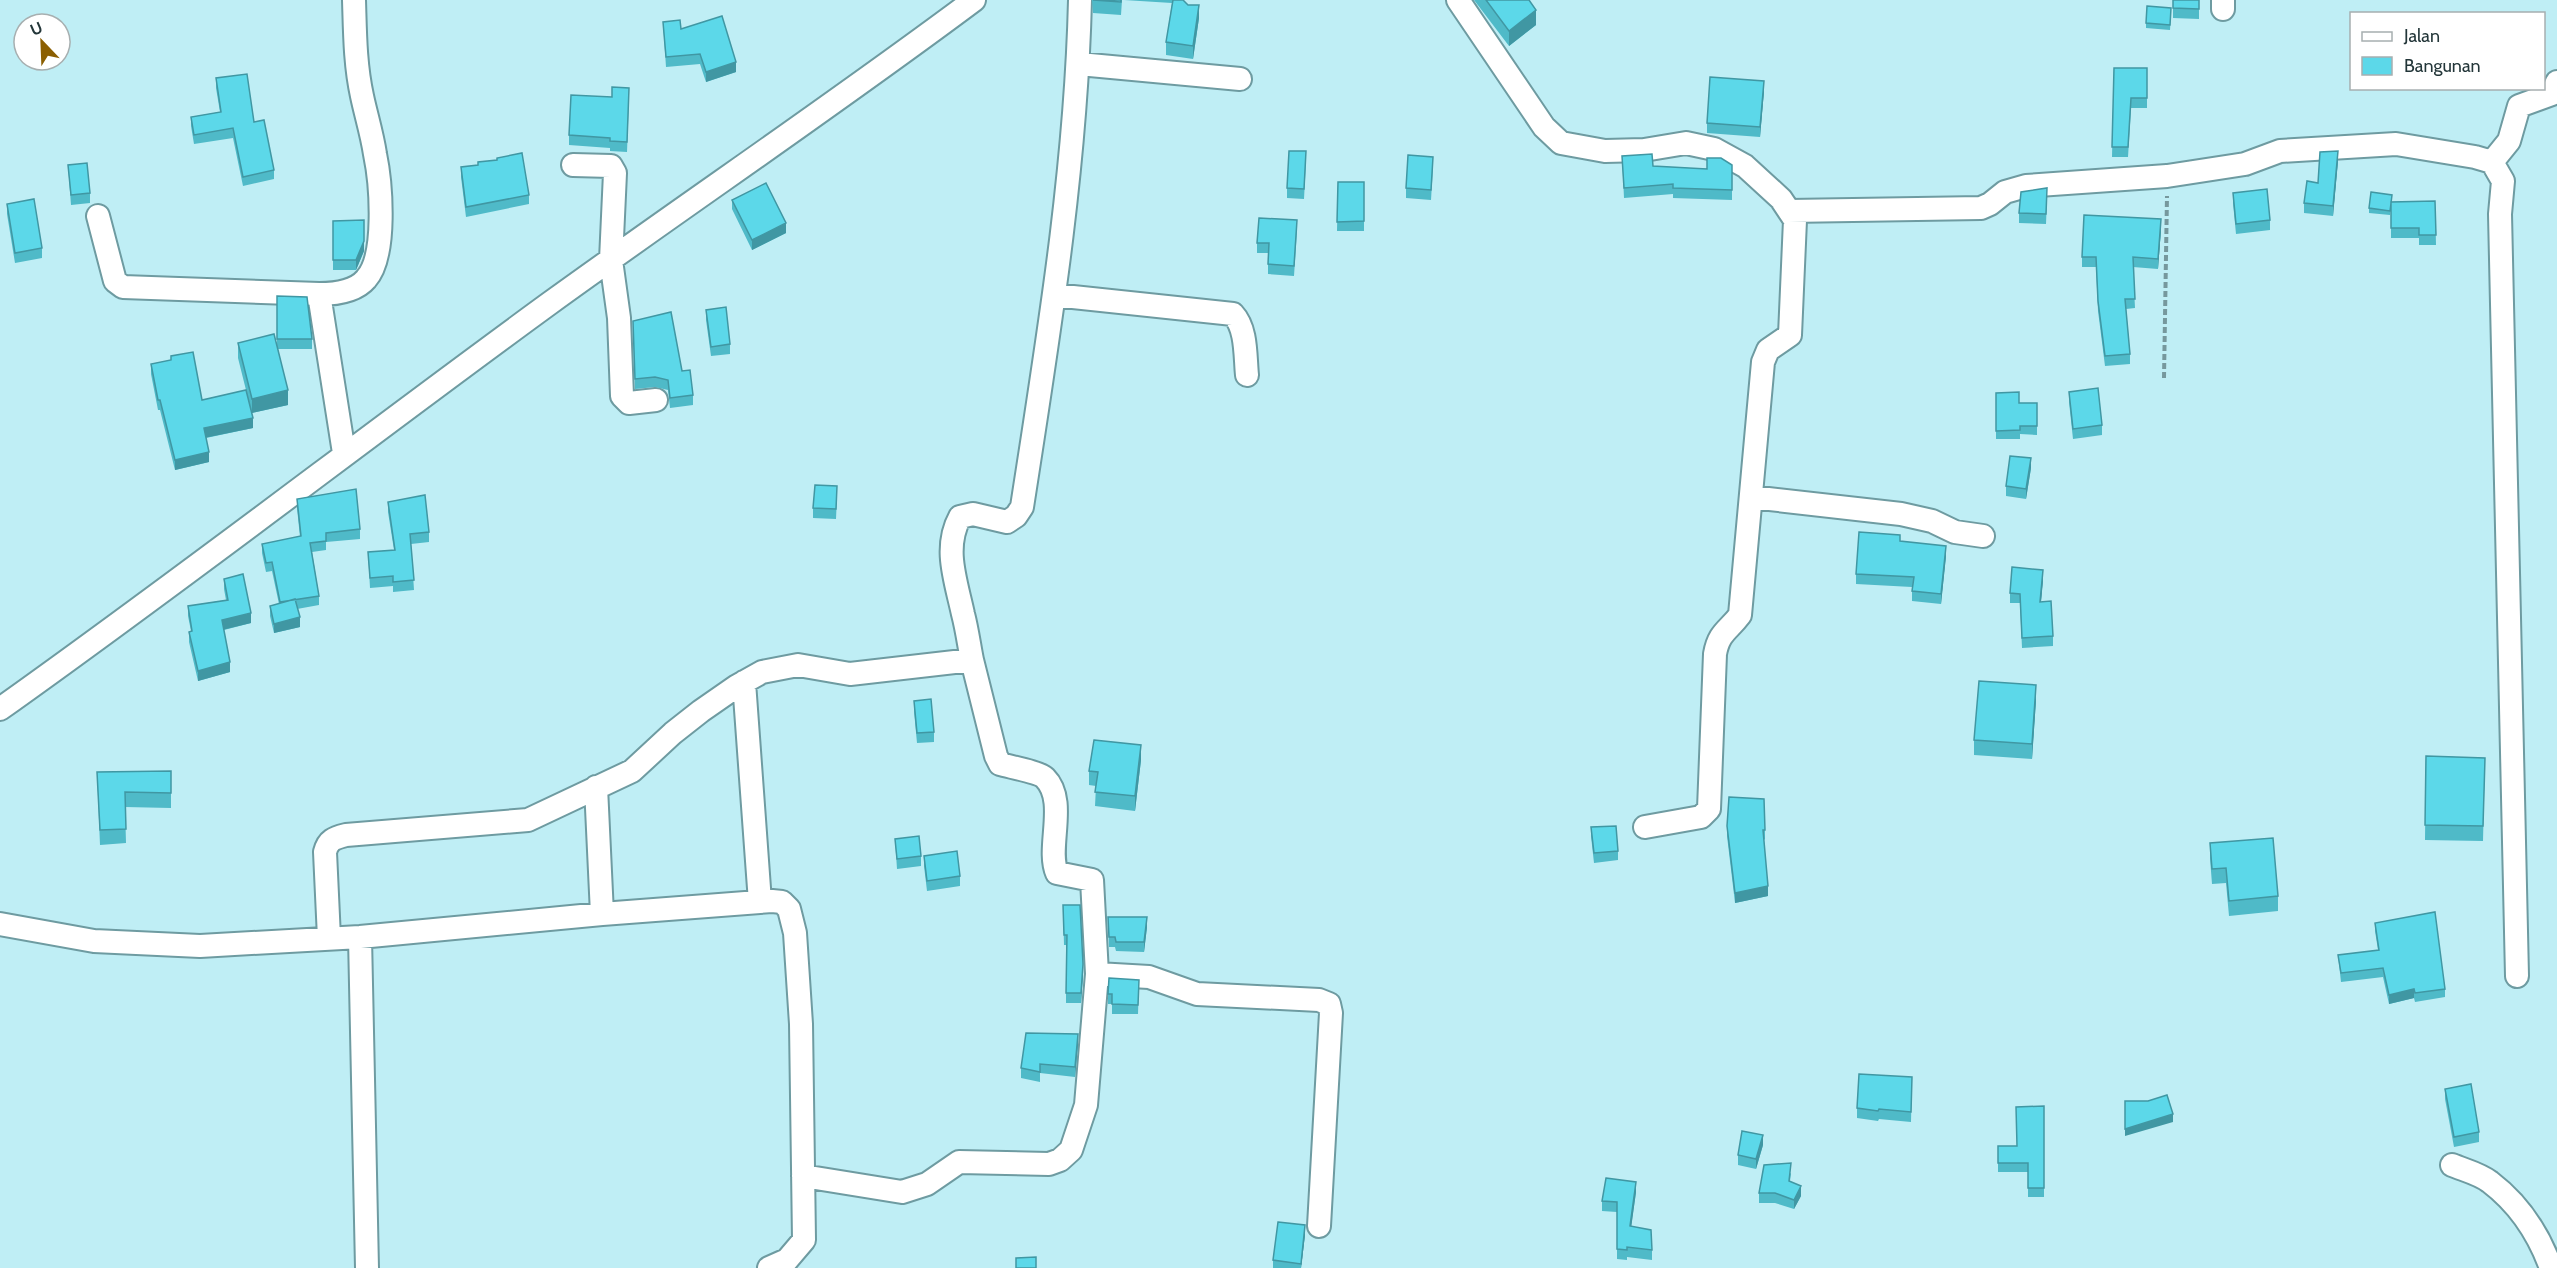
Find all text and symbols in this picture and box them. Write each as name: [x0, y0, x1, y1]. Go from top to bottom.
north arrow: [12, 12, 72, 72]
legend: [2350, 12, 2545, 90]
text: U: [27, 18, 45, 40]
text: Jalan: [2403, 25, 2440, 47]
text: Bangunan: [2404, 55, 2481, 77]

